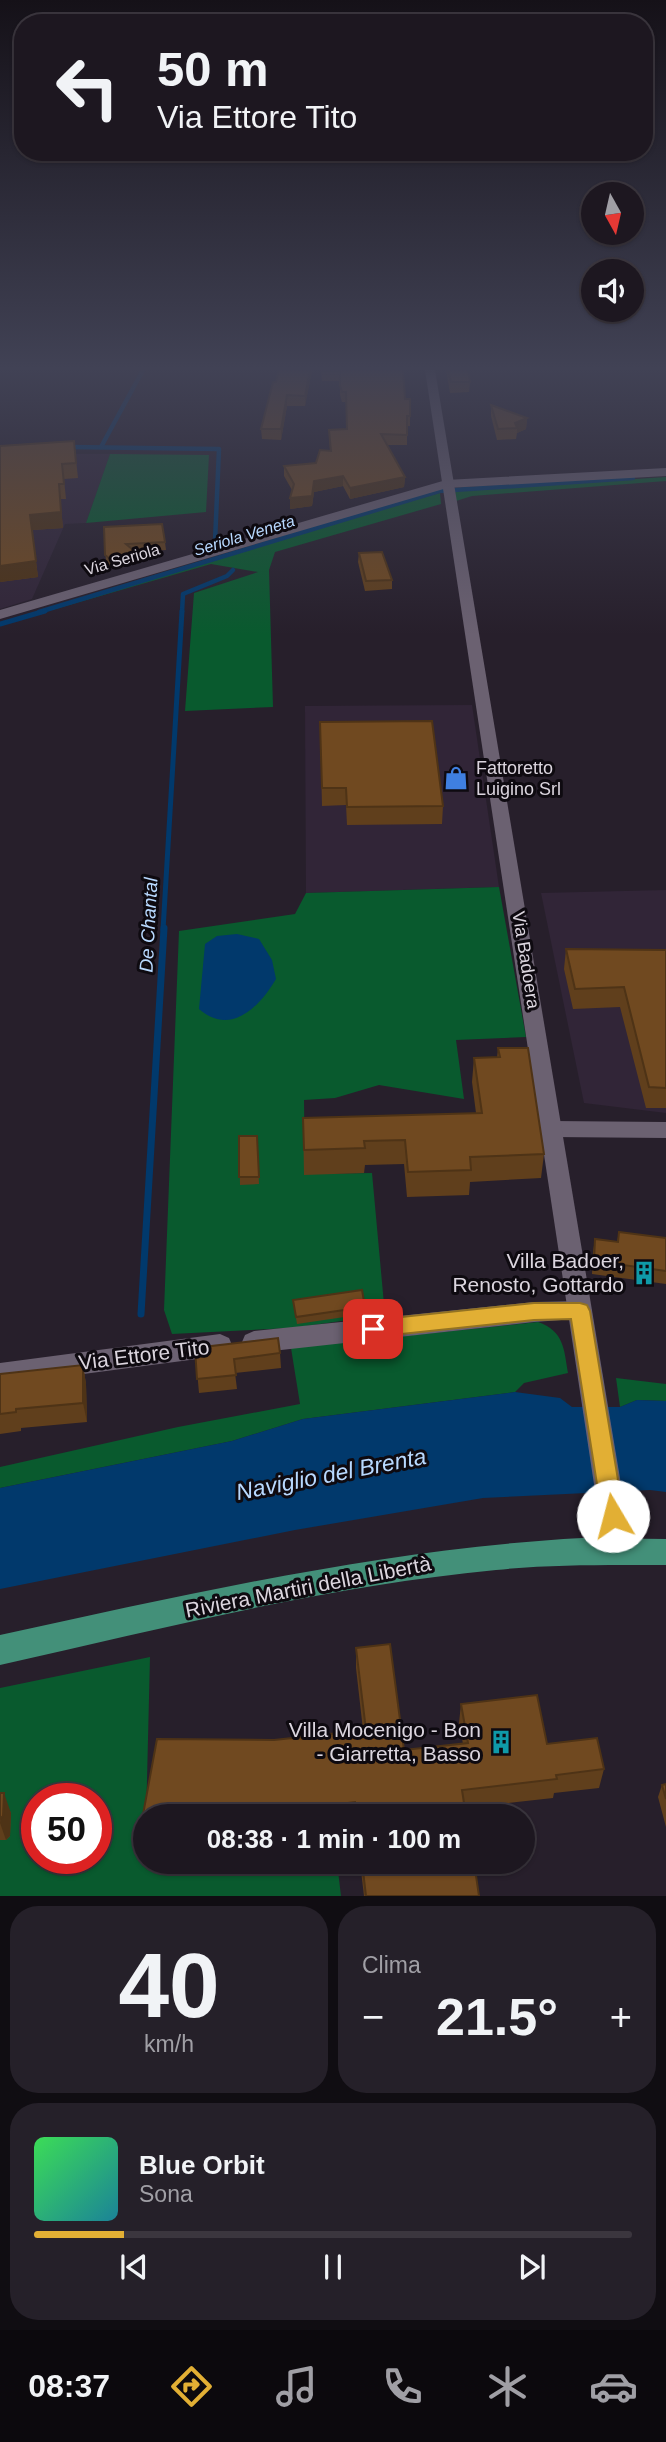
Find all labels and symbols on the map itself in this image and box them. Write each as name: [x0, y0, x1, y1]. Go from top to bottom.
north arrow: [581, 182, 644, 245]
water label: Seriola Veneta: [192, 512, 297, 559]
street label: Via Seriola: [83, 541, 162, 578]
place label: Fattoretto Luigino Srl: [476, 758, 561, 799]
shop icon: Fattoretto Luigino Srl: [442, 764, 470, 792]
water label: De Chantal: [136, 876, 162, 973]
street label: Via Badoera: [508, 910, 544, 1011]
place label: Villa Badoer, Renosto, Gottardo: [452, 1249, 624, 1296]
building icon: Villa Badoer, Renosto, Gottardo: [630, 1259, 658, 1287]
pin: [343, 1299, 403, 1359]
street label: Via Ettore Tito: [77, 1335, 211, 1374]
water label: Naviglio del Brenta: [234, 1443, 428, 1505]
position arrow: [576, 1479, 650, 1553]
street label: Riviera Martiri della Libertà: [183, 1551, 433, 1622]
place label: Villa Mocenigo - Bon - Giarretta, Basso: [289, 1718, 481, 1765]
building icon: Villa Mocenigo - Bon - Giarretta, Basso: [487, 1728, 515, 1756]
speed limit sign: 50: [21, 1783, 112, 1874]

